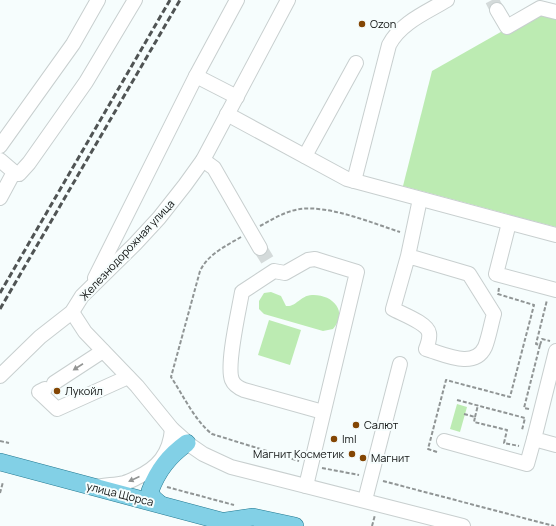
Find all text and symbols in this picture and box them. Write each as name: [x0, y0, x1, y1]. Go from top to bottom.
place label: Ozon: [370, 16, 396, 31]
marker: Ozon: [357, 19, 367, 29]
street label: Железнодорожная улица: [76, 196, 177, 303]
one-way arrow: [73, 363, 84, 371]
place label: Лукойл: [65, 383, 103, 398]
marker: Лукойл: [52, 386, 62, 396]
place label: Салют: [364, 417, 399, 432]
marker: Салют: [351, 420, 361, 430]
place label: Iml: [342, 431, 356, 446]
marker: Iml: [329, 434, 339, 444]
place label: Магнит Косметик: [253, 446, 345, 461]
marker: Магнит Косметик: [347, 449, 357, 459]
place label: Магнит: [371, 450, 410, 465]
marker: Магнит: [358, 453, 368, 463]
one-way arrow: [129, 476, 140, 482]
street label: улица Щорса: [85, 478, 155, 509]

